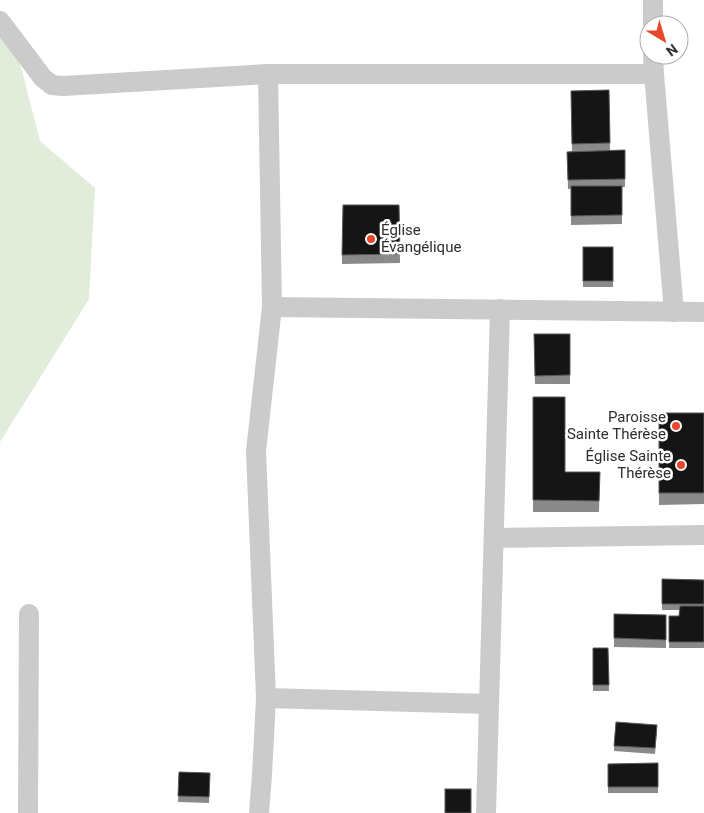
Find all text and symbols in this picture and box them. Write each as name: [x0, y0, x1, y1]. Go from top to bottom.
north arrow: [639, 15, 689, 65]
text: N: [663, 41, 681, 60]
place label: Église Évangélique: [381, 221, 461, 256]
marker: Église Évangélique: [365, 233, 377, 245]
place label: Paroisse Sainte Thérèse: [567, 408, 666, 443]
marker: Paroisse Sainte Thérèse: [670, 420, 682, 432]
place label: Église Sainte Thérèse: [586, 447, 671, 482]
marker: Église Sainte Thérèse: [675, 459, 687, 471]

